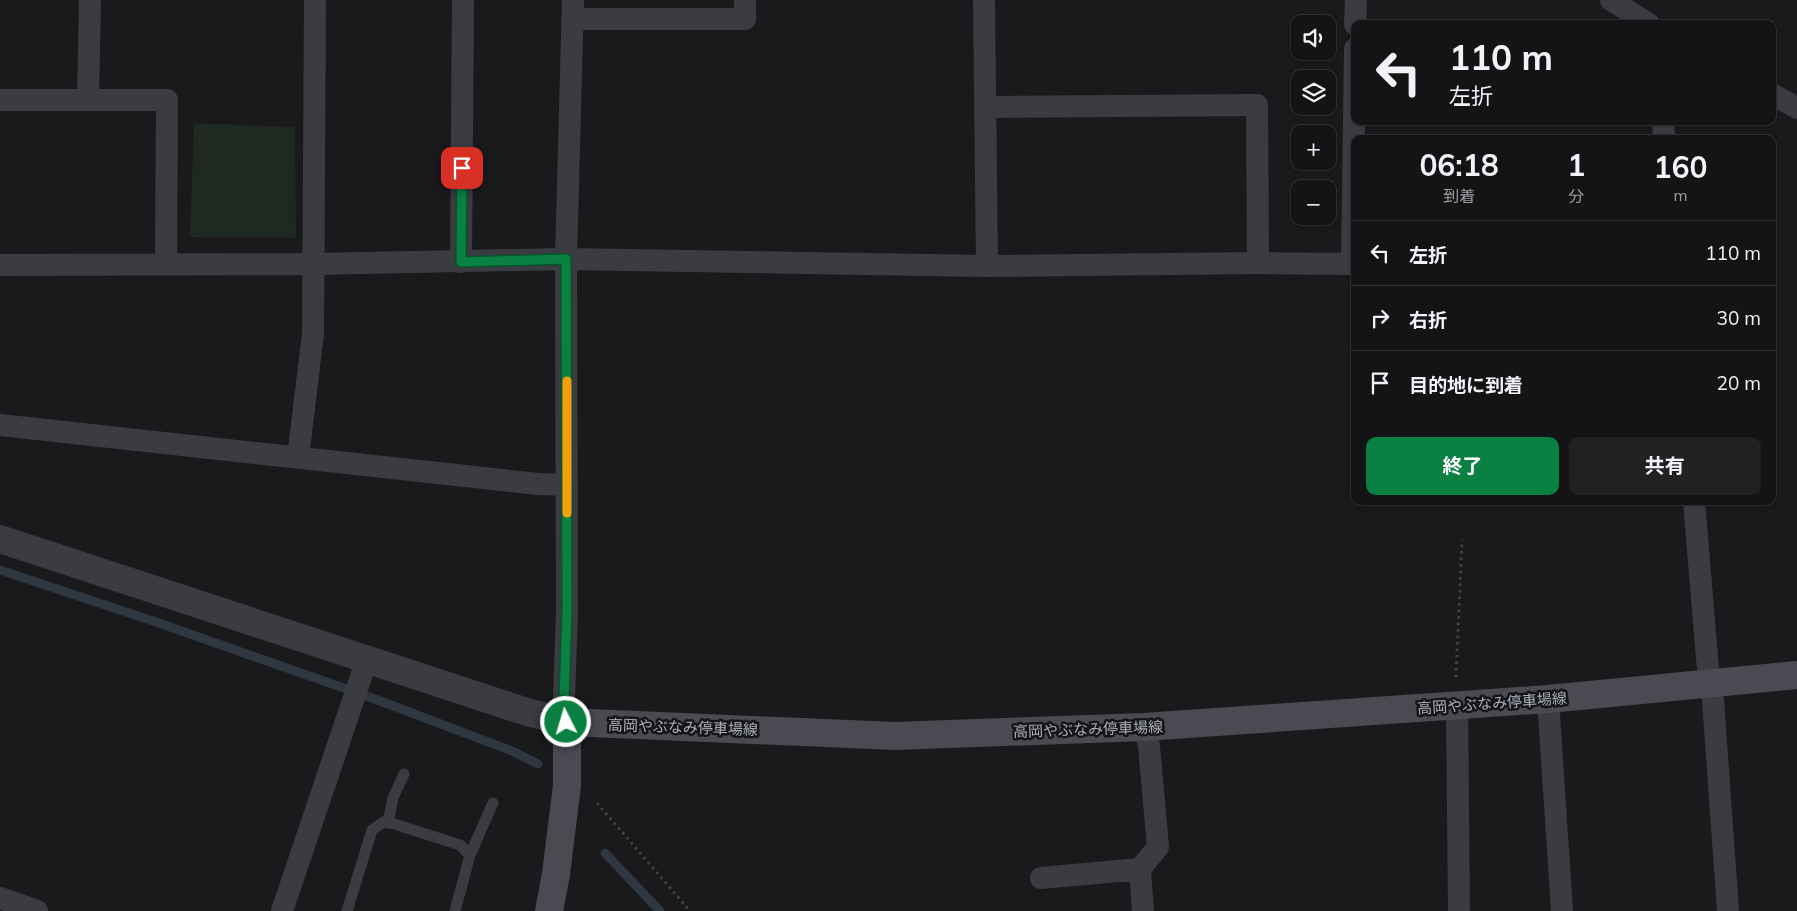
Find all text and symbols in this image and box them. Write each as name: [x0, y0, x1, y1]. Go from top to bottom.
map controls: [1291, 15, 1336, 225]
button: sound: [1291, 15, 1336, 60]
text: 110 m: [1449, 35, 1553, 79]
icon: left: [1366, 40, 1431, 105]
button: layers: [1291, 70, 1336, 115]
text: 左折: [1449, 82, 1493, 110]
button: +: [1291, 125, 1336, 170]
text: 06:18: [1419, 146, 1499, 184]
text: 1: [1567, 146, 1585, 184]
pin: [441, 147, 483, 189]
text: 160: [1654, 148, 1708, 186]
icon: arrive: [448, 154, 476, 182]
button: −: [1291, 180, 1336, 225]
text: m: [1674, 185, 1688, 205]
text: 到着: [1443, 186, 1475, 206]
text: 分: [1568, 186, 1584, 206]
icon: left: [1366, 239, 1394, 267]
text: 110 m: [1705, 241, 1761, 265]
text: 左折: [1409, 243, 1447, 267]
icon: right: [1366, 304, 1394, 332]
text: 30 m: [1717, 306, 1761, 330]
text: 右折: [1409, 308, 1447, 332]
icon: arrive: [1366, 369, 1394, 397]
text: 20 m: [1717, 371, 1761, 395]
text: 目的地に到着: [1409, 373, 1523, 397]
button: 終了: [1366, 437, 1559, 495]
button: 共有: [1569, 437, 1761, 495]
street label: 高岡やぶなみ停車場線: [1417, 688, 1567, 718]
position arrow: [539, 695, 591, 747]
street label: 高岡やぶなみ停車場線: [608, 715, 758, 739]
street label: 高岡やぶなみ停車場線: [1013, 717, 1163, 741]

